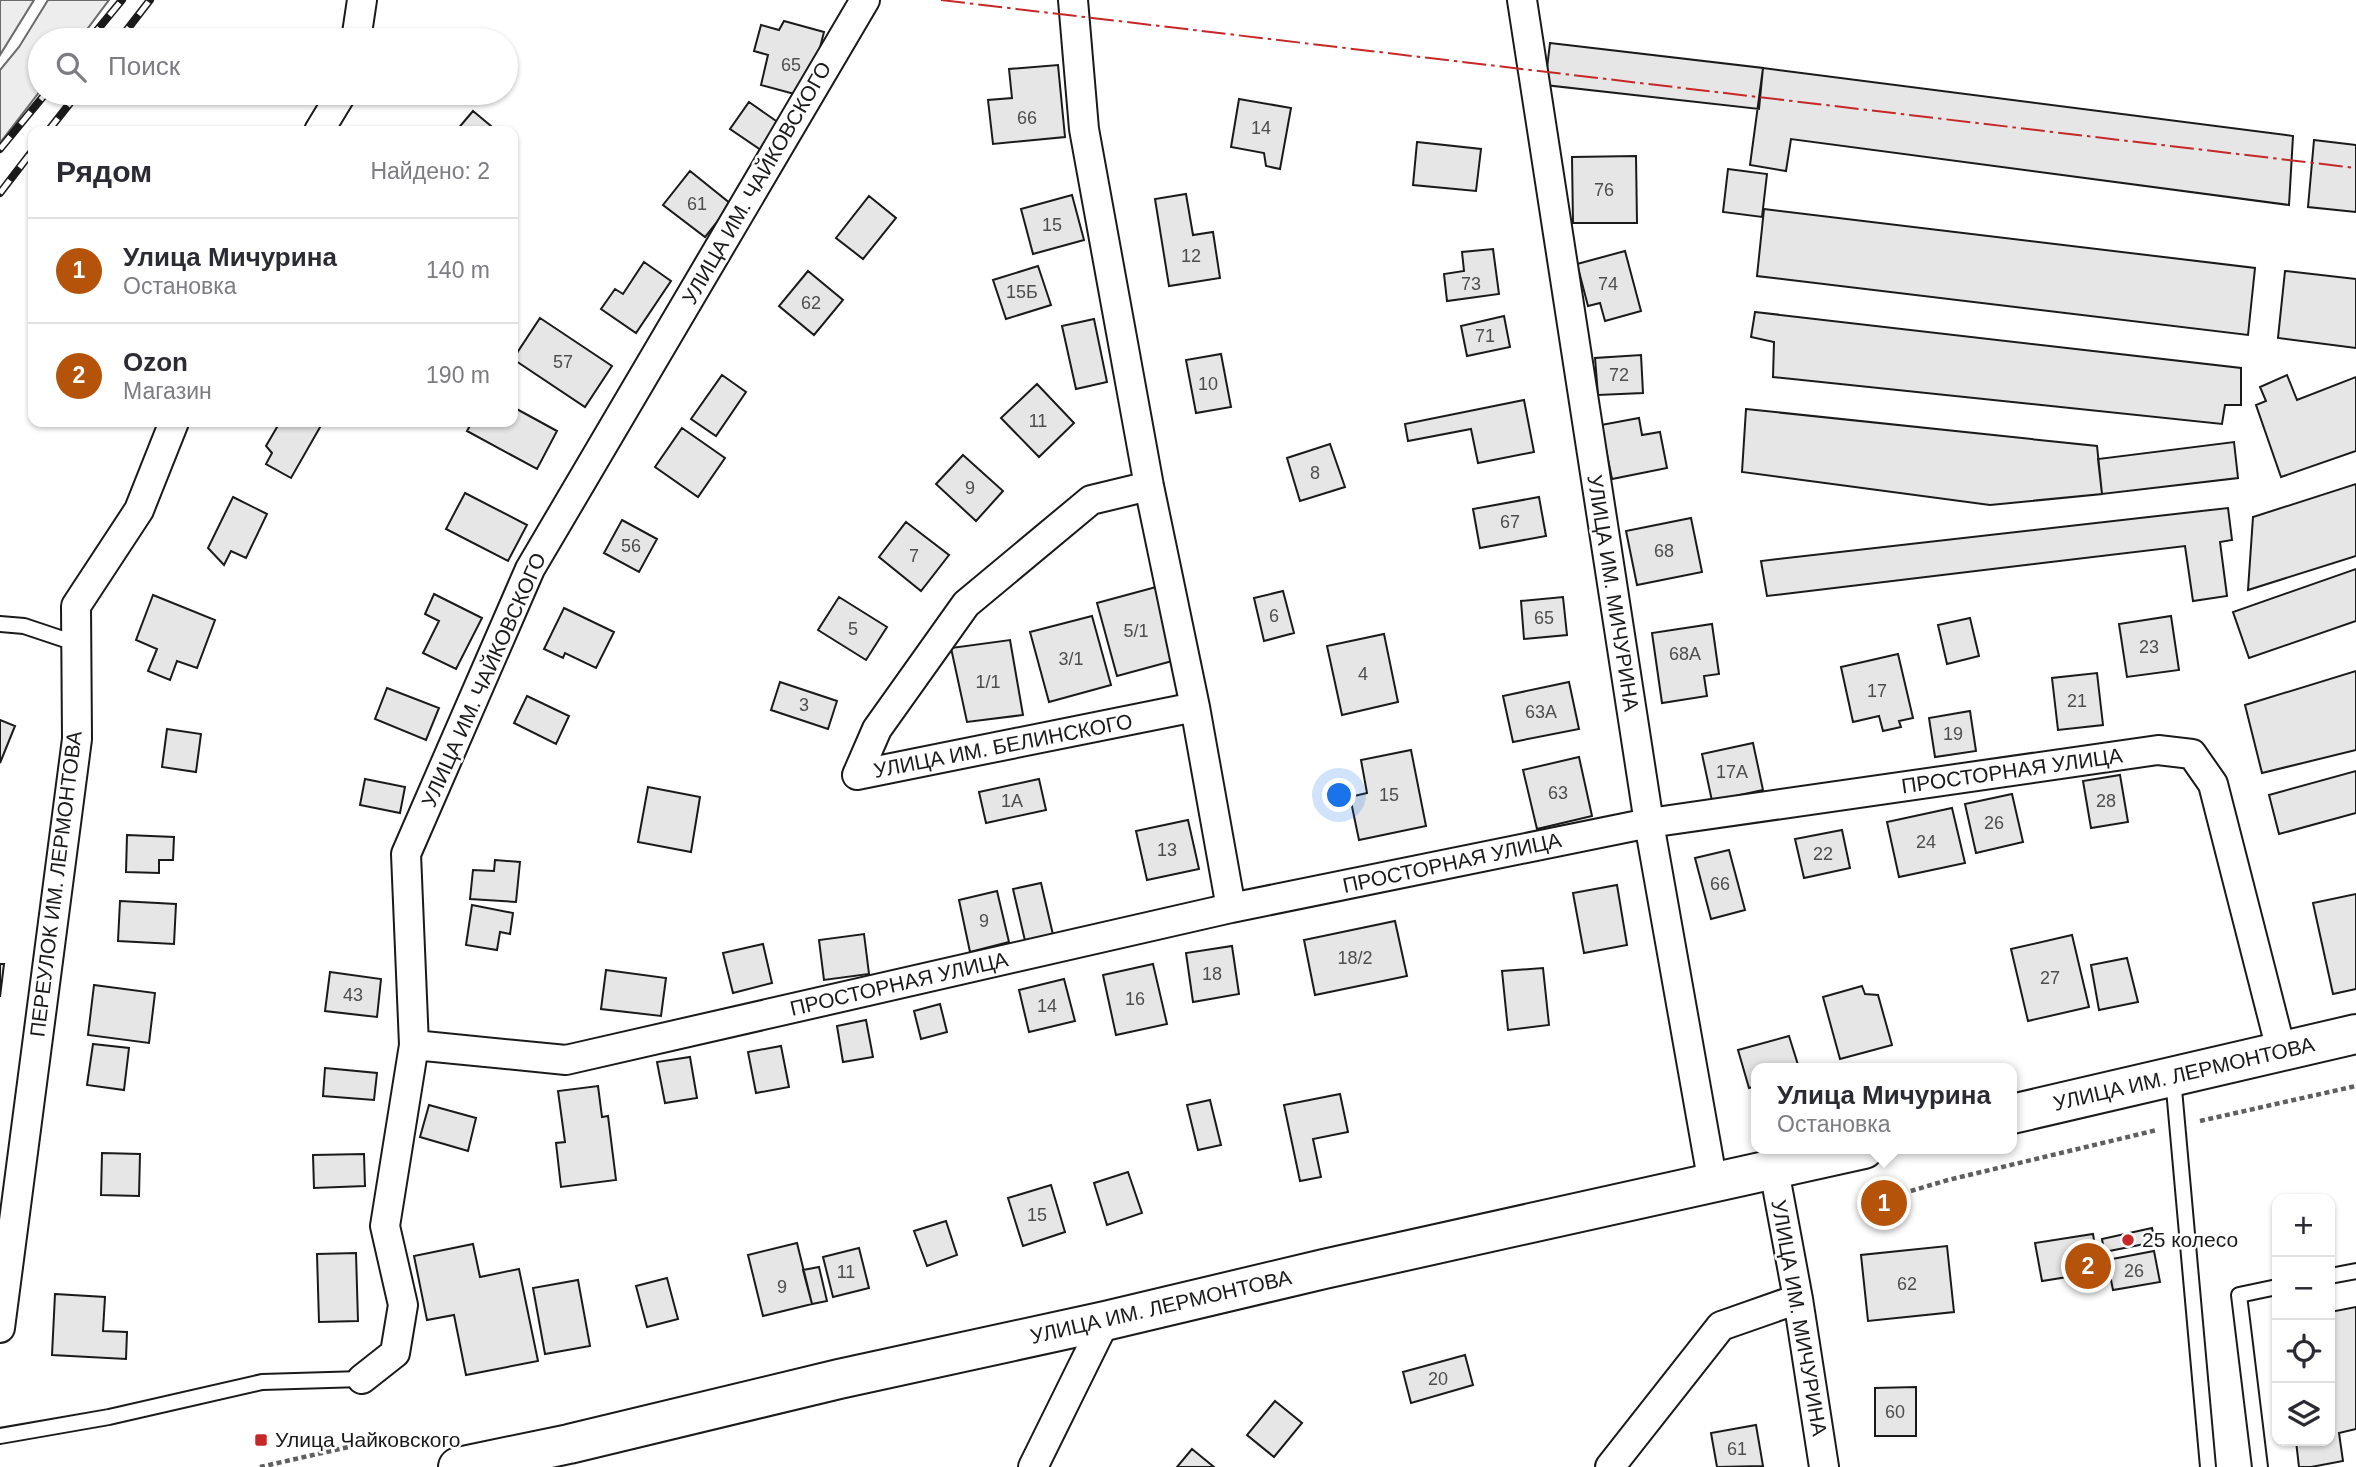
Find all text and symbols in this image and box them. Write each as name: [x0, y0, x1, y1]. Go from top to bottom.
search box: [28, 28, 518, 105]
icon: search: [52, 48, 90, 86]
text: Поиск: [108, 51, 180, 81]
house number: 65: [781, 55, 801, 75]
street label: УЛИЦА ИМ. ЧАЙКОВСКОГО: [678, 58, 836, 308]
house number: 66: [1017, 108, 1037, 128]
house number: 14: [1251, 118, 1271, 138]
text: Рядом: [56, 155, 152, 188]
text: Найдено: 2: [370, 158, 490, 184]
house number: 76: [1594, 180, 1614, 200]
house number: 61: [687, 194, 707, 214]
house number: 15: [1042, 215, 1062, 235]
text: Улица Мичурина: [123, 242, 337, 272]
house number: 12: [1181, 246, 1201, 266]
text: 1: [73, 257, 85, 283]
text: 140 m: [426, 257, 490, 283]
text: Остановка: [123, 273, 237, 299]
house number: 73: [1461, 274, 1481, 294]
house number: 74: [1598, 274, 1618, 294]
house number: 15Б: [1006, 282, 1038, 302]
house number: 62: [801, 293, 821, 313]
house number: 71: [1475, 326, 1495, 346]
text: Ozon: [123, 347, 188, 377]
house number: 57: [553, 352, 573, 372]
text: 2: [73, 362, 85, 388]
text: 190 m: [426, 362, 490, 388]
house number: 72: [1609, 365, 1629, 385]
house number: 10: [1198, 374, 1218, 394]
text: Магазин: [123, 378, 212, 404]
house number: 11: [1029, 411, 1047, 431]
house number: 8: [1310, 463, 1320, 483]
street label: УЛИЦА ИМ. МИЧУРИНА: [1583, 473, 1644, 713]
house number: 9: [965, 478, 975, 498]
house number: 67: [1500, 512, 1520, 532]
house number: 56: [621, 536, 641, 556]
house number: 68: [1654, 541, 1674, 561]
house number: 7: [909, 546, 919, 566]
street label: УЛИЦА ИМ. ЧАЙКОВСКОГО: [417, 549, 550, 811]
house number: 6: [1269, 606, 1279, 626]
house number: 65: [1534, 608, 1554, 628]
house number: 5: [848, 619, 858, 639]
house number: 5/1: [1123, 621, 1149, 641]
house number: 23: [2139, 637, 2159, 657]
house number: 68А: [1669, 644, 1701, 664]
house number: 3/1: [1058, 649, 1084, 669]
house number: 4: [1358, 664, 1368, 684]
house number: 1/1: [975, 672, 1001, 692]
house number: 17: [1867, 681, 1887, 701]
house number: 21: [2067, 691, 2087, 711]
house number: 3: [799, 695, 809, 715]
house number: 63А: [1525, 702, 1557, 722]
street label: УЛИЦА ИМ. БЕЛИНСКОГО: [872, 709, 1134, 782]
house number: 19: [1943, 724, 1963, 744]
street label: ПЕРЕУЛОК ИМ. ЛЕРМОНТОВА: [25, 730, 86, 1038]
street label: ПРОСТОРНАЯ УЛИЦА: [1900, 744, 2124, 797]
house number: 17А: [1716, 762, 1748, 782]
your location: [1322, 778, 1356, 812]
house number: 63: [1548, 783, 1568, 803]
house number: 15: [1379, 785, 1399, 805]
house number: 1А: [1001, 791, 1023, 811]
house number: 28: [2096, 791, 2116, 811]
house number: 26: [1984, 813, 2004, 833]
street label: ПРОСТОРНАЯ УЛИЦА: [1340, 828, 1563, 897]
house number: 24: [1916, 832, 1936, 852]
house number: 13: [1157, 840, 1177, 860]
house number: 22: [1813, 844, 1833, 864]
house number: 66: [1710, 874, 1730, 894]
house number: 9: [979, 911, 989, 931]
street label: ПРОСТОРНАЯ УЛИЦА: [788, 947, 1010, 1020]
house number: 18/2: [1337, 948, 1373, 968]
house number: 18: [1202, 964, 1222, 984]
house number: 27: [2040, 968, 2060, 988]
house number: 43: [343, 985, 363, 1005]
house number: 16: [1125, 989, 1145, 1009]
house number: 14: [1037, 996, 1057, 1016]
street label: УЛИЦА ИМ. ЛЕРМОНТОВА: [2051, 1032, 2317, 1115]
popup: [1751, 1063, 2017, 1154]
text: Улица Мичурина: [1777, 1080, 1991, 1110]
text: Остановка: [1777, 1111, 1891, 1137]
pin: 1: [1861, 1177, 1907, 1229]
map controls: [2272, 1194, 2335, 1446]
button: +: [2272, 1194, 2335, 1257]
street label: УЛИЦА ИМ. МИЧУРИНА: [1767, 1198, 1832, 1438]
house number: 15: [1027, 1205, 1047, 1225]
place label: 25 колесо: [2142, 1228, 2238, 1251]
marker: 25 колесо: [2120, 1232, 2136, 1248]
pin: 2: [2065, 1240, 2111, 1292]
button: −: [2272, 1257, 2335, 1320]
house number: 26: [2124, 1261, 2144, 1281]
house number: 11: [837, 1262, 855, 1282]
street label: УЛИЦА ИМ. ЛЕРМОНТОВА: [1028, 1265, 1294, 1348]
house number: 62: [1897, 1274, 1917, 1294]
house number: 9: [777, 1277, 787, 1297]
button: locate: [2272, 1320, 2335, 1383]
house number: 20: [1428, 1369, 1448, 1389]
button: layers: [2272, 1383, 2335, 1446]
house number: 60: [1885, 1402, 1905, 1422]
place label: Улица Чайковского: [275, 1428, 460, 1451]
marker: Улица Чайковского: [253, 1432, 269, 1448]
house number: 61: [1727, 1439, 1747, 1459]

